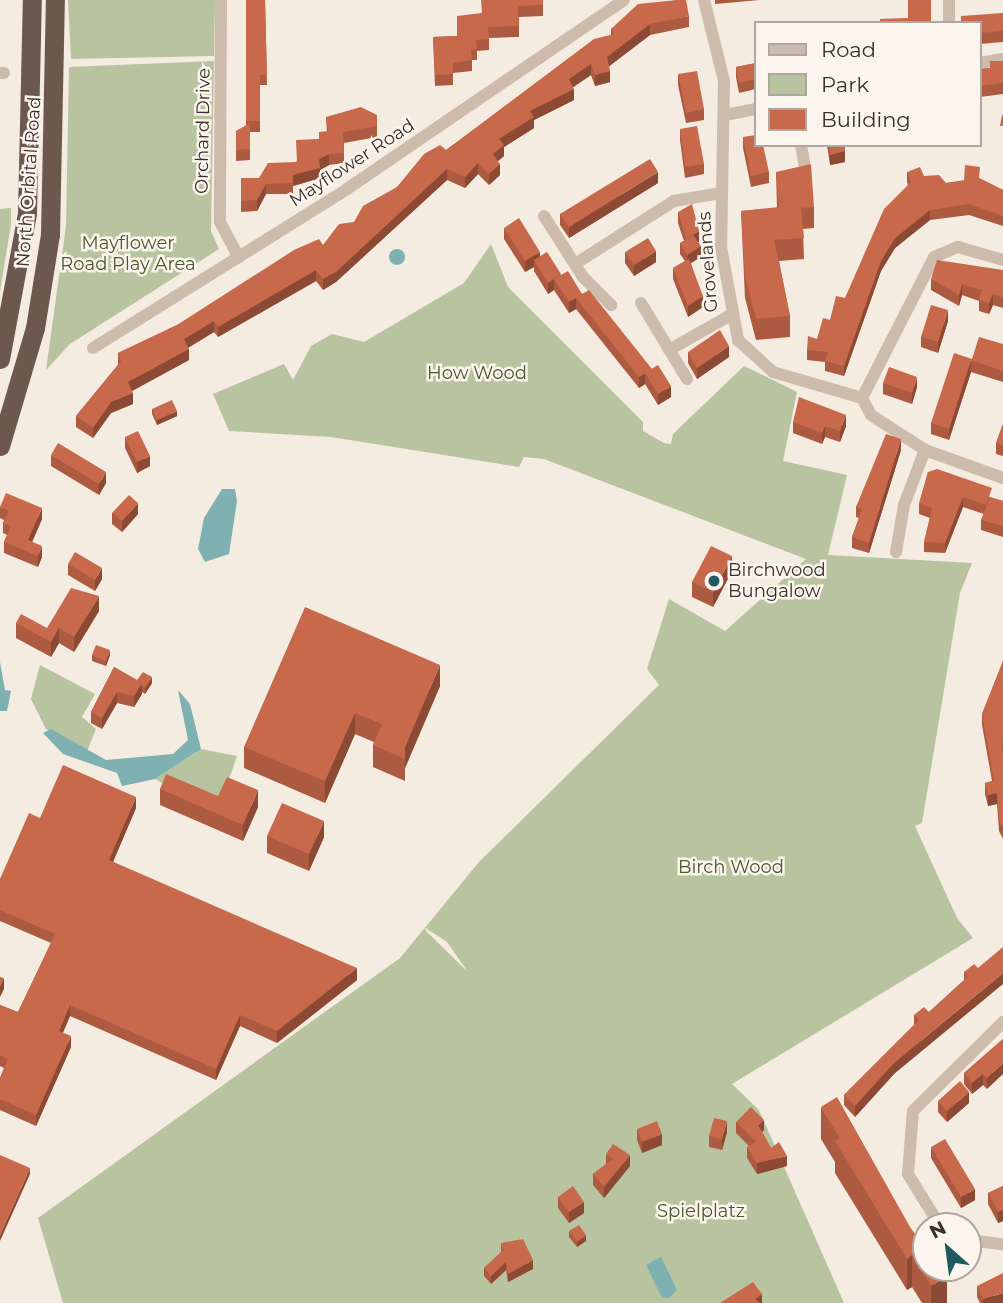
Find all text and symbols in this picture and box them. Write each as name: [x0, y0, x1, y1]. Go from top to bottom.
legend: [754, 21, 982, 147]
text: Road: [821, 37, 876, 62]
street label: Orchard Drive: [191, 68, 215, 194]
text: Park: [821, 72, 869, 97]
street label: North Orbital Road: [12, 96, 46, 268]
text: Building: [821, 107, 911, 132]
street label: Mayflower Road: [285, 115, 419, 211]
street label: Grovelands: [694, 211, 722, 313]
park label: Mayflower Road Play Area: [60, 233, 196, 276]
park label: How Wood: [427, 362, 527, 384]
place label: Birchwood Bungalow: [728, 560, 826, 602]
marker: Birchwood Bungalow: [706, 573, 722, 589]
park label: Birch Wood: [678, 856, 784, 878]
park label: Spielplatz: [657, 1200, 745, 1222]
north arrow: [912, 1212, 982, 1282]
text: N: [926, 1216, 950, 1244]

